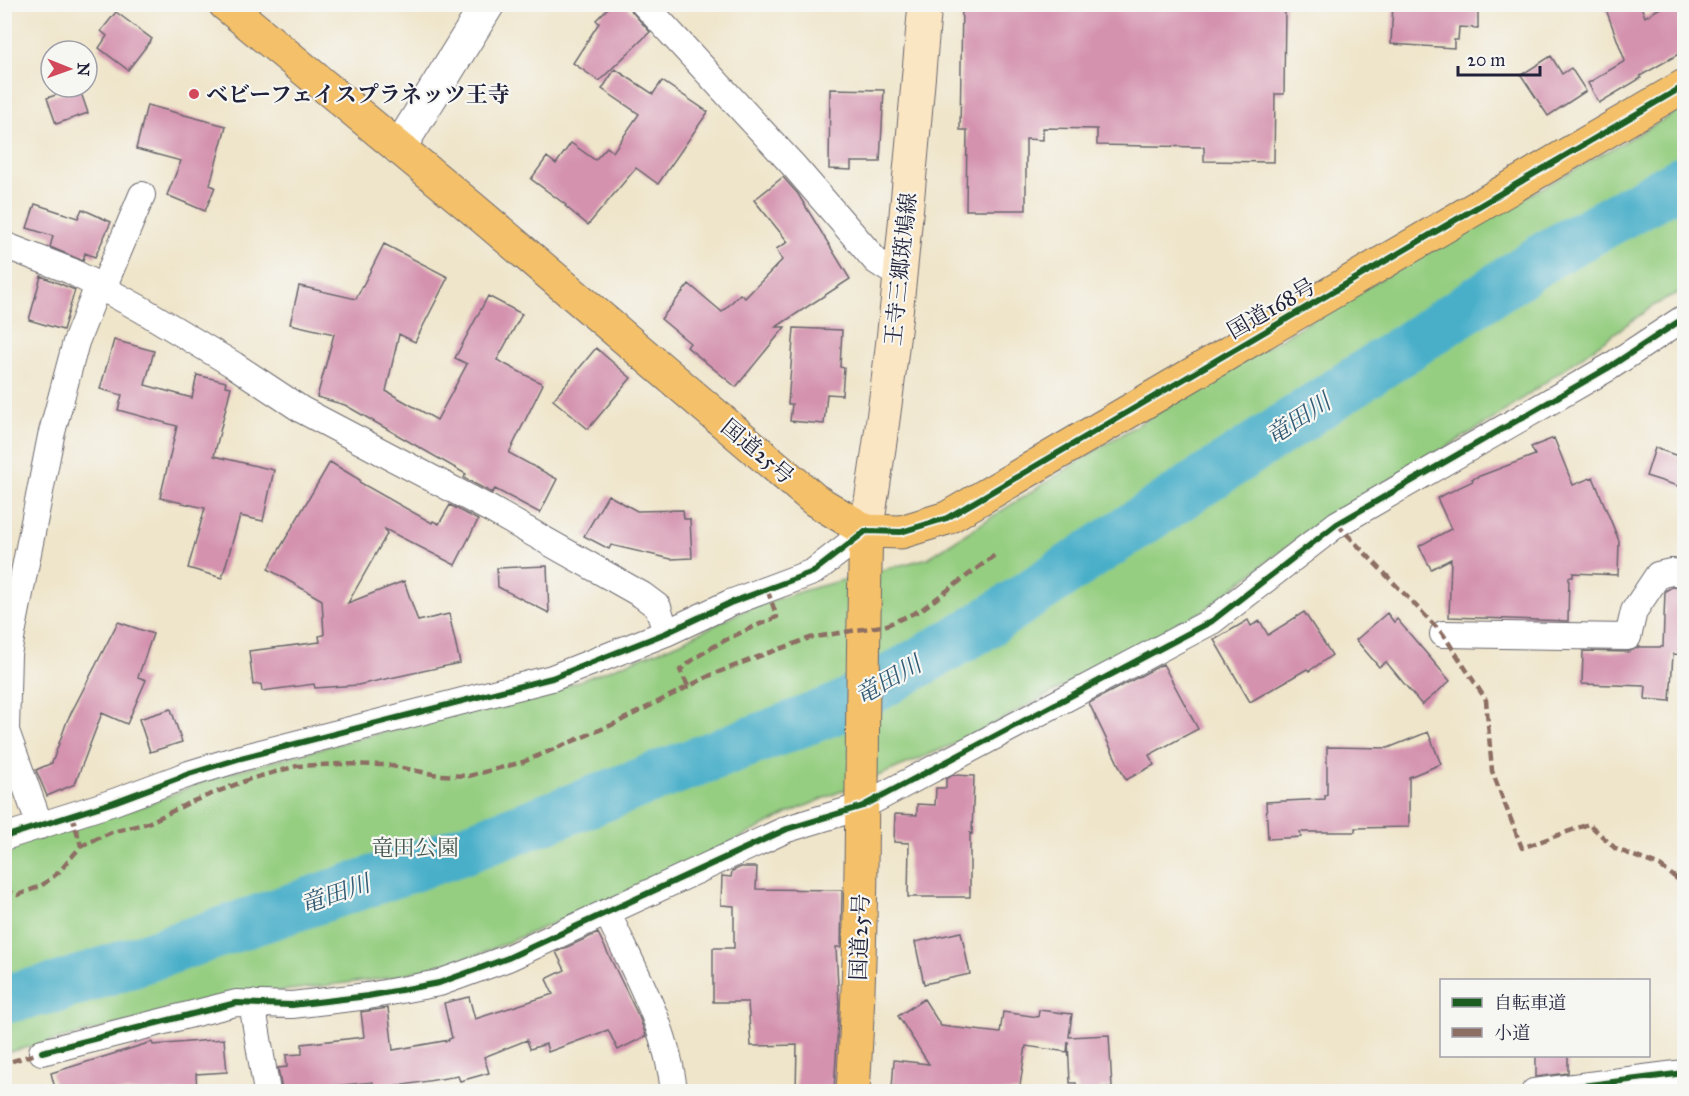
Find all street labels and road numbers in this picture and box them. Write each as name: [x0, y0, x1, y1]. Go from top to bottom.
street label: 王寺三郷斑鳩線: [879, 191, 922, 347]
street label: 国道168号: [1222, 272, 1320, 345]
street label: 国道25号: [716, 413, 800, 490]
street label: 国道25号: [844, 893, 875, 981]

